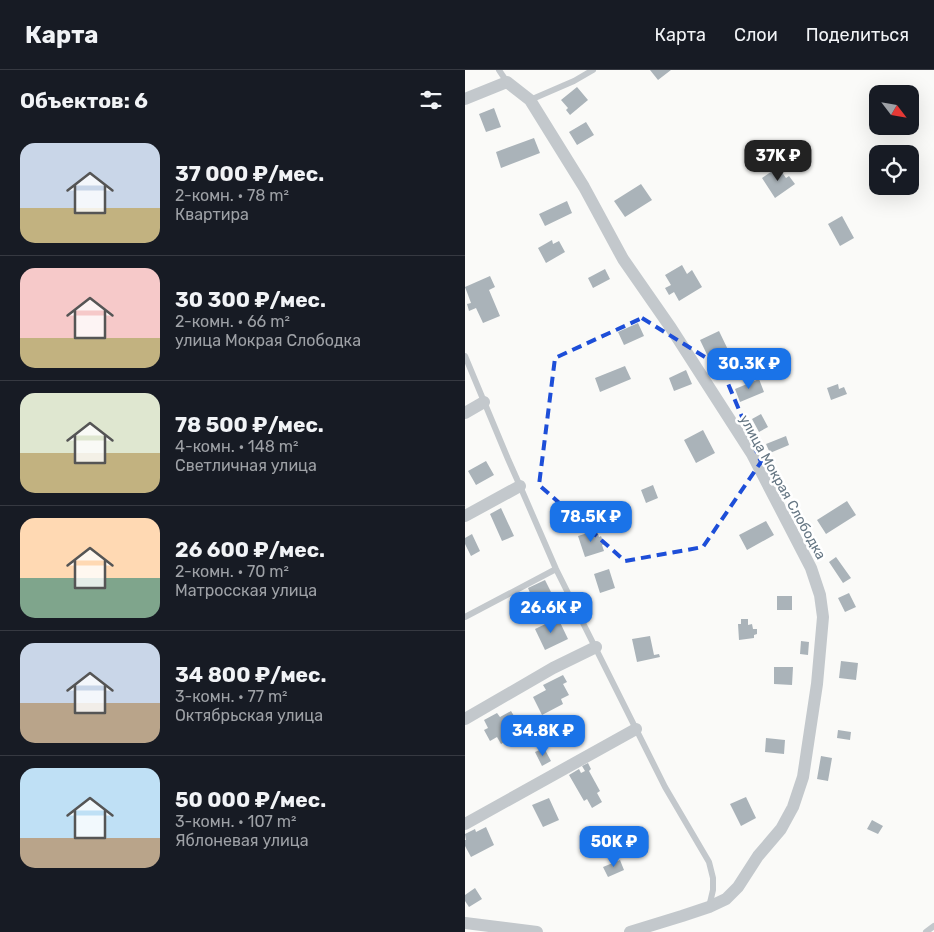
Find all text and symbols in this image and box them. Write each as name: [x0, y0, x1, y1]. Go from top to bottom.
text: Карта: [25, 21, 98, 49]
text: Карта: [655, 24, 706, 46]
text: Слои: [734, 24, 778, 46]
text: Поделиться: [806, 24, 909, 46]
north arrow: [869, 85, 919, 135]
map controls: [869, 85, 919, 195]
icon: filters: [417, 86, 445, 114]
text: Объектов: 6: [20, 88, 148, 113]
pin: 37K ₽: [743, 140, 813, 182]
button: locate: [869, 145, 919, 195]
text: 37K ₽: [755, 146, 801, 165]
text: 37 000 ₽/мес.: [175, 161, 324, 186]
icon: home: [60, 163, 120, 223]
text: 2-комн. · 78 m²: [175, 186, 289, 205]
text: Квартира: [175, 205, 249, 224]
text: 30 300 ₽/мес.: [175, 287, 326, 312]
icon: home: [60, 288, 120, 348]
text: 2-комн. · 66 m²: [175, 312, 290, 331]
text: улица Мокрая Слободка: [175, 331, 361, 350]
pin: 30.3K ₽: [703, 348, 795, 390]
text: 30.3K ₽: [718, 354, 780, 373]
text: 78 500 ₽/мес.: [175, 412, 324, 437]
street label: улица Мокрая Слободка: [736, 412, 829, 563]
icon: home: [60, 413, 120, 473]
text: 4-комн. · 148 m²: [175, 437, 298, 456]
text: Светличная улица: [175, 456, 317, 475]
pin: 78.5K ₽: [545, 500, 637, 543]
text: 78.5K ₽: [561, 507, 621, 526]
text: 26 600 ₽/мес.: [175, 537, 325, 562]
icon: home: [60, 538, 120, 598]
text: 2-комн. · 70 m²: [175, 562, 289, 581]
text: Матросская улица: [175, 581, 317, 600]
pin: 26.6K ₽: [505, 592, 597, 634]
text: 26.6K ₽: [520, 598, 582, 617]
text: 34 800 ₽/мес.: [175, 662, 326, 687]
icon: home: [60, 663, 120, 723]
text: 3-комн. · 77 m²: [175, 687, 288, 706]
text: Октябрьская улица: [175, 706, 323, 725]
pin: 34.8K ₽: [497, 714, 589, 757]
text: 34.8K ₽: [512, 721, 574, 740]
text: 50 000 ₽/мес.: [175, 787, 326, 812]
icon: home: [60, 788, 120, 848]
text: 3-комн. · 107 m²: [175, 812, 296, 831]
pin: 50K ₽: [579, 826, 649, 868]
text: Яблоневая улица: [175, 831, 309, 850]
text: 50K ₽: [591, 832, 637, 851]

